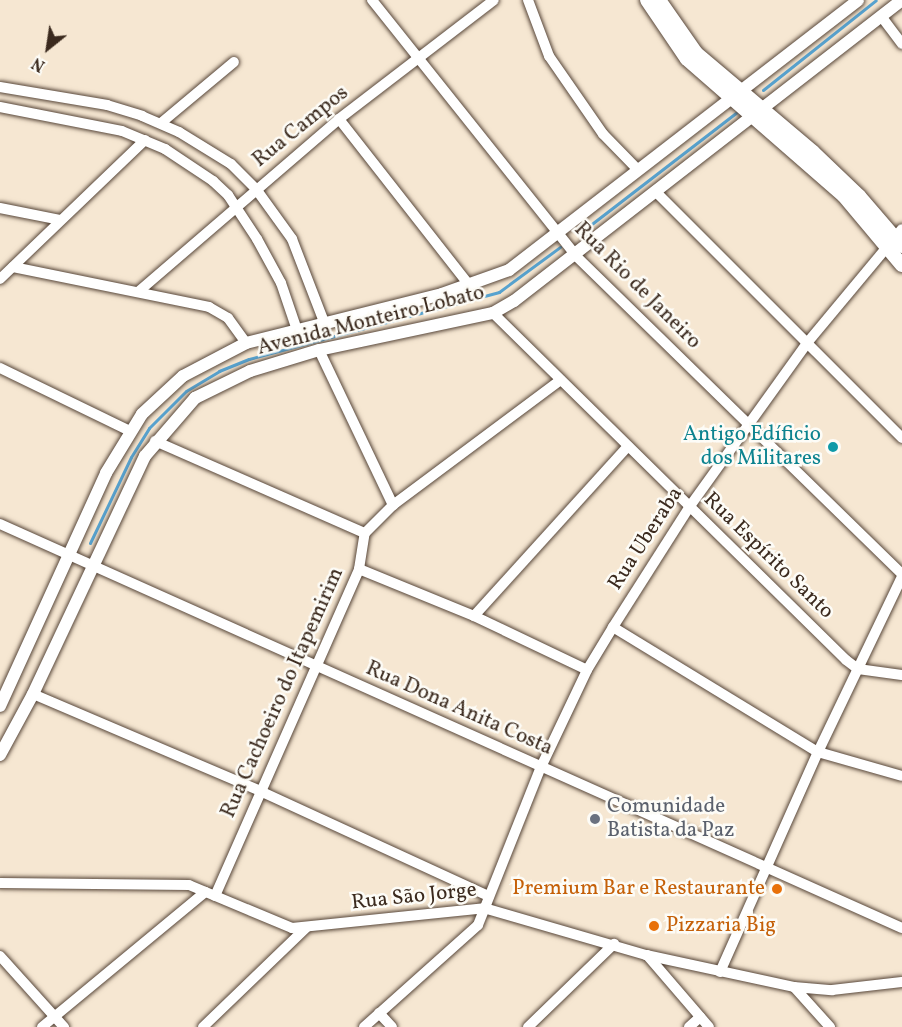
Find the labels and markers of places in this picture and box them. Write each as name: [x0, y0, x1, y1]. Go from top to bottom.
place label: Antigo Edíficio dos Militares: [683, 422, 821, 472]
marker: Antigo Edíficio dos Militares: [826, 440, 840, 454]
place label: Comunidade Batista da Paz: [607, 794, 735, 844]
marker: Comunidade Batista da Paz: [588, 812, 602, 826]
place label: Premium Bar e Restaurante: [512, 876, 765, 902]
marker: Premium Bar e Restaurante: [770, 882, 784, 896]
place label: Pizzaria Big: [666, 913, 776, 939]
marker: Pizzaria Big: [647, 919, 661, 933]

